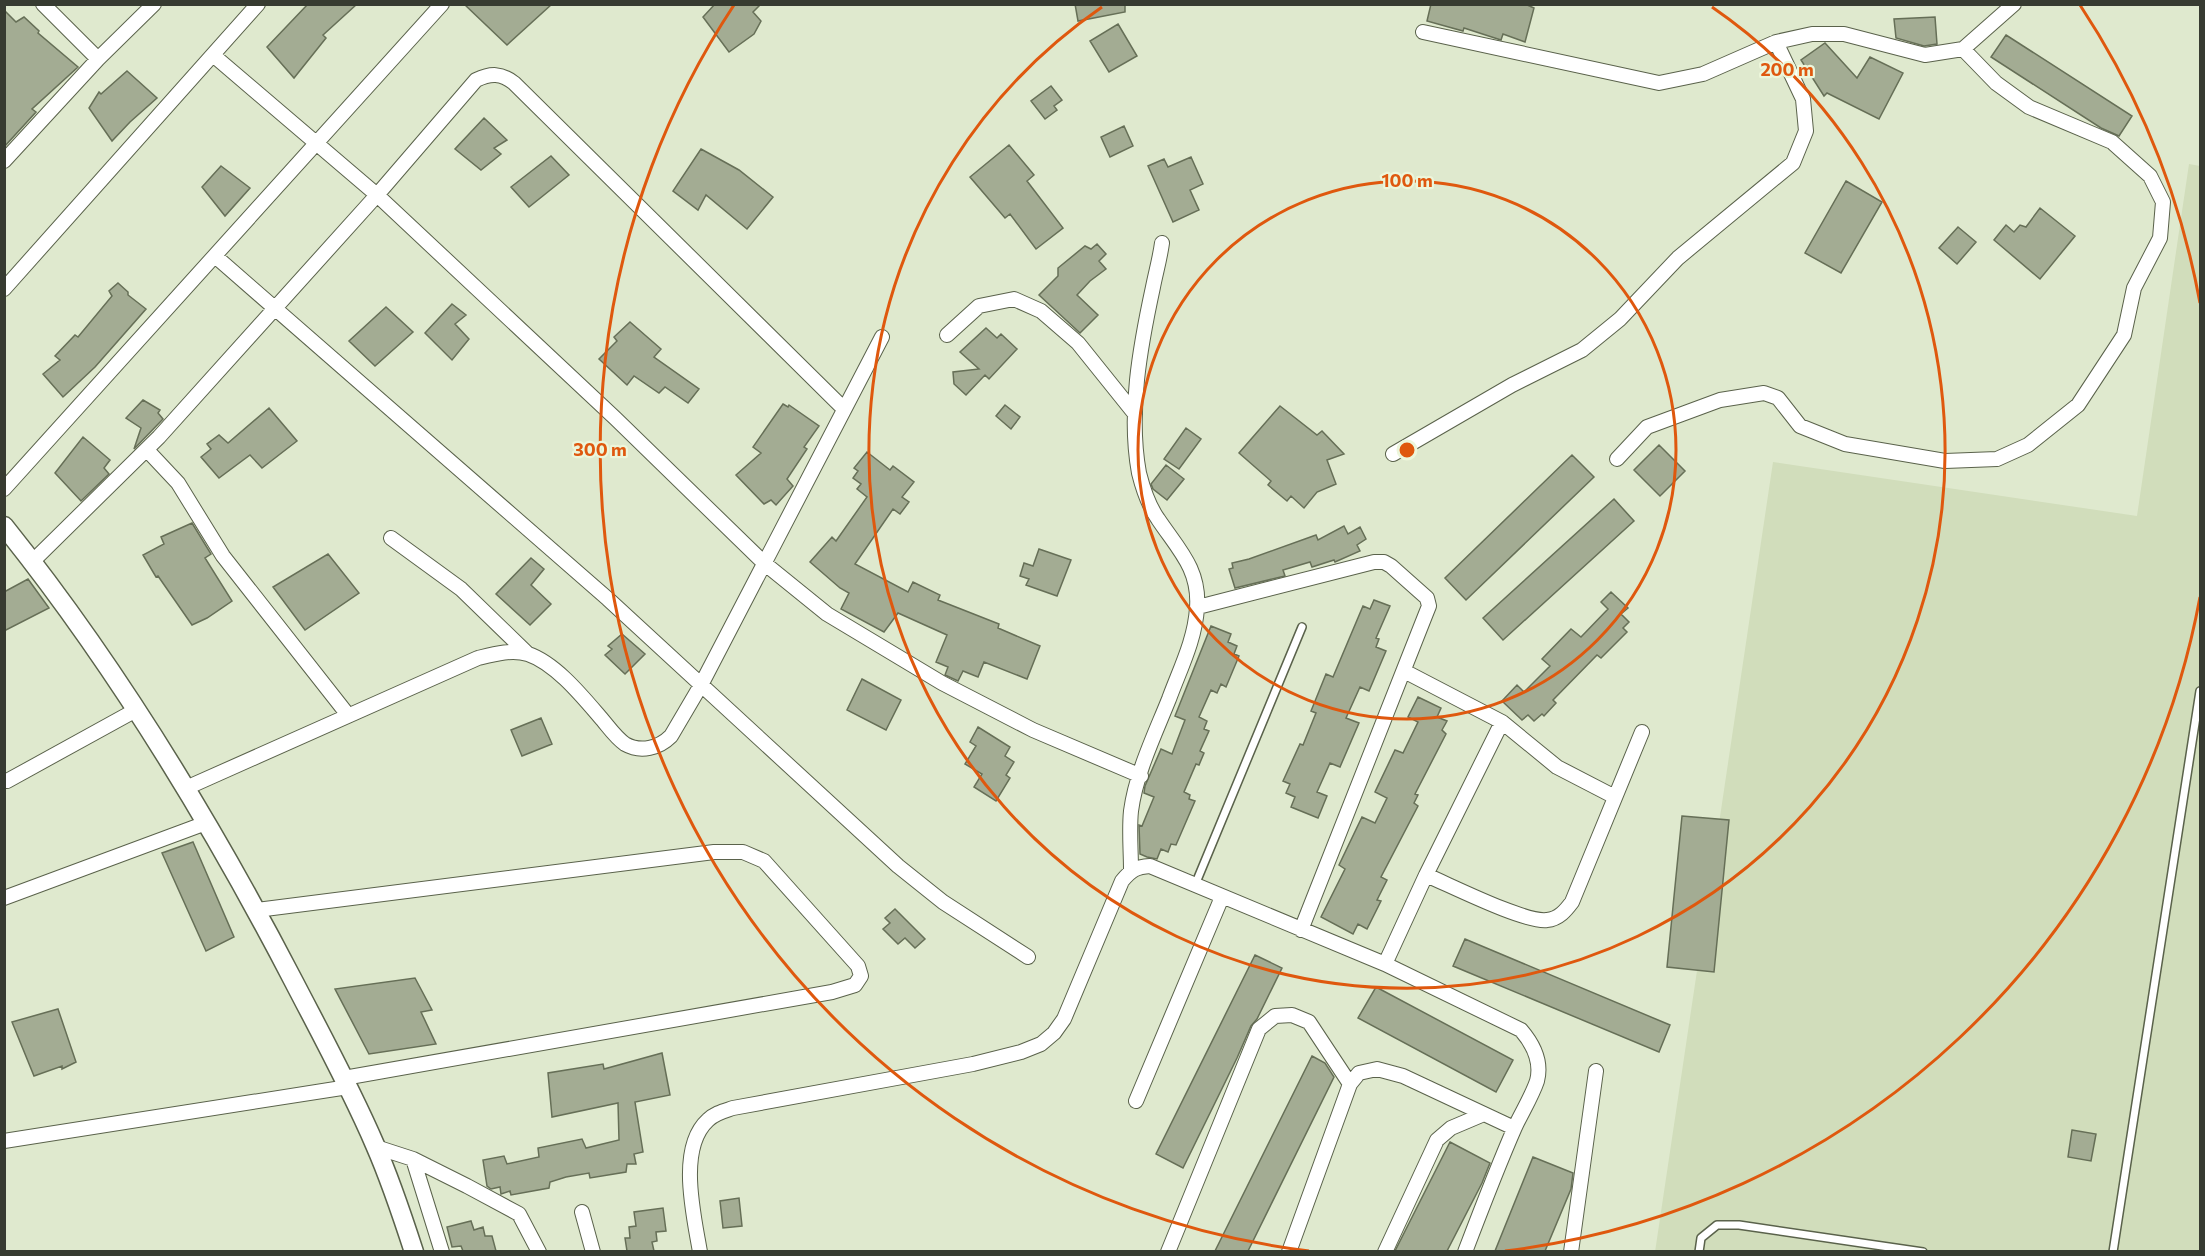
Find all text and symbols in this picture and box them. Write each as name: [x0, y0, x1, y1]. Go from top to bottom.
text: 200 m: [1760, 58, 1814, 80]
text: 100 m: [1381, 169, 1433, 191]
text: 300 m: [573, 438, 627, 460]
centre of rings: [1397, 440, 1417, 460]

